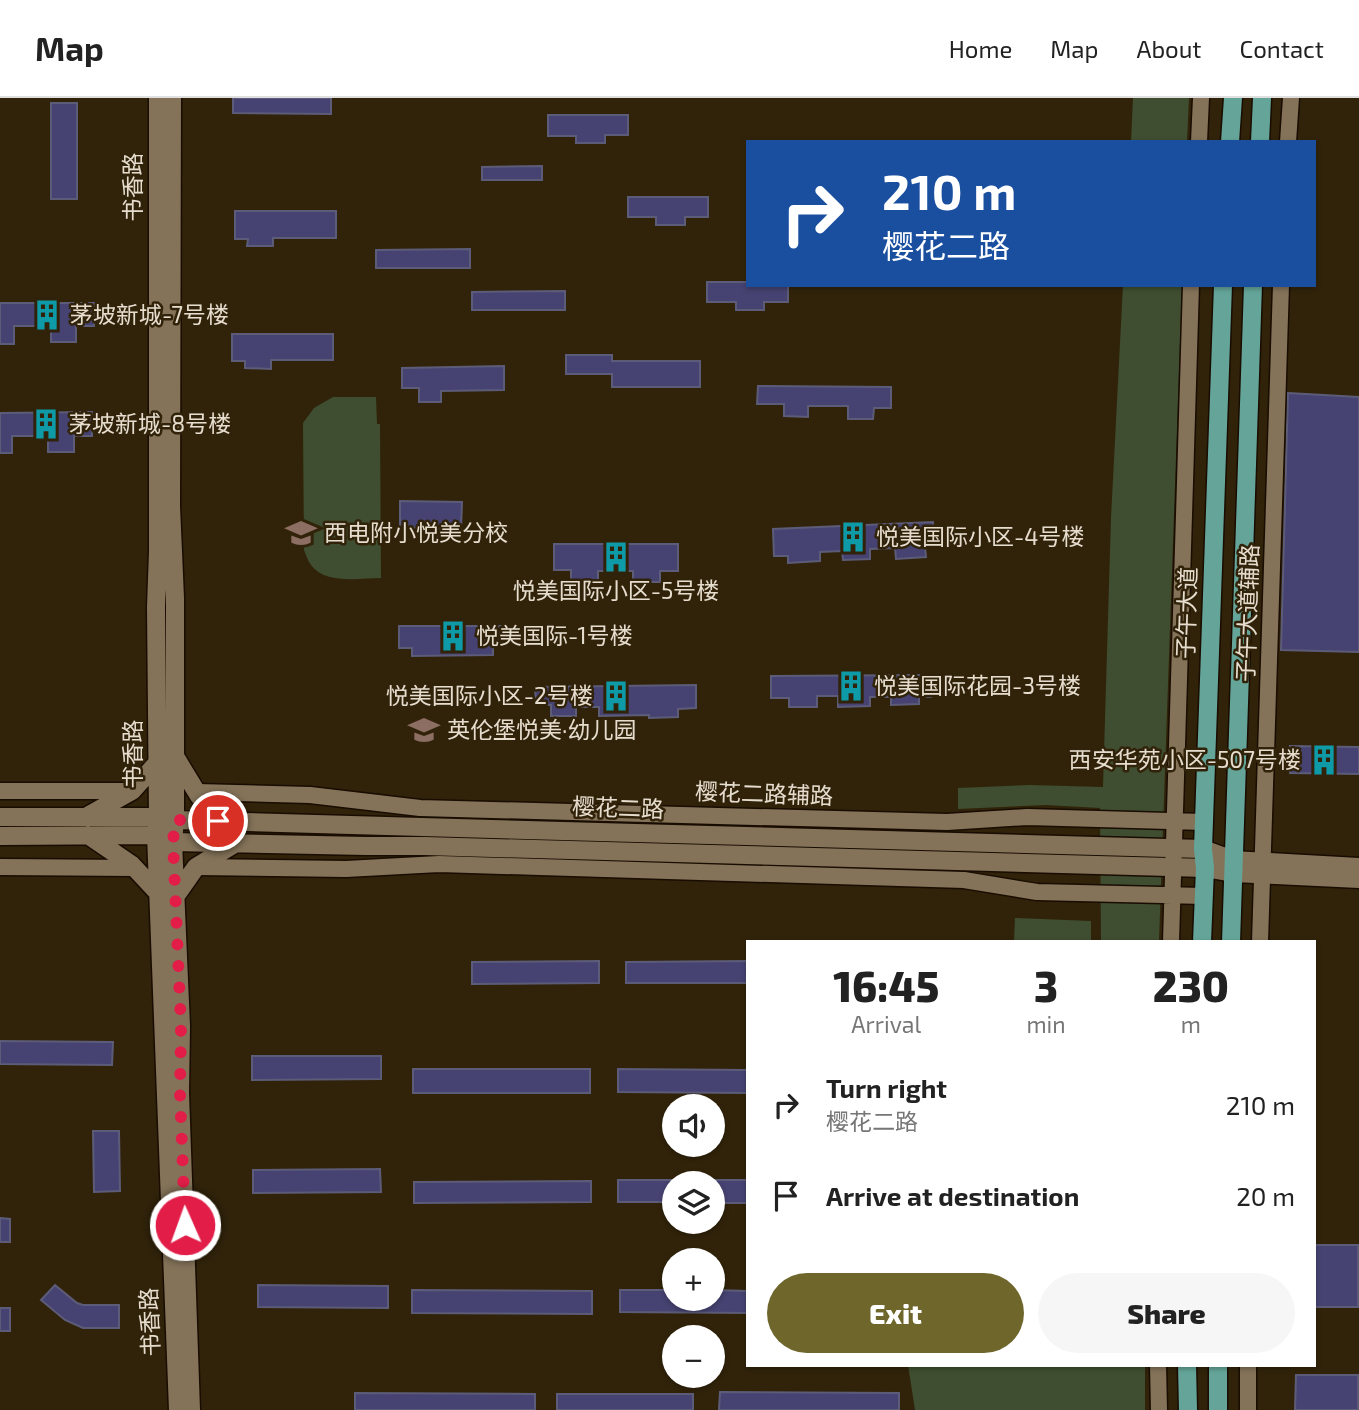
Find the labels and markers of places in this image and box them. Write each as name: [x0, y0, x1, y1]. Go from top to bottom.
building icon: 茅坡新城-7号楼: [30, 298, 64, 332]
place label: 茅坡新城-7号楼: [70, 300, 229, 328]
building icon: 茅坡新城-8号楼: [29, 407, 63, 441]
place label: 茅坡新城-8号楼: [69, 409, 231, 437]
school or university icon: 西电附小悦美分校: [284, 516, 318, 550]
place label: 西电附小悦美分校: [324, 518, 508, 546]
building icon: 悦美国际小区-4号楼: [836, 520, 870, 554]
place label: 悦美国际小区-4号楼: [876, 522, 1084, 550]
building icon: 悦美国际小区-5号楼: [599, 540, 633, 574]
place label: 悦美国际小区-5号楼: [513, 576, 719, 604]
building icon: 悦美国际-1号楼: [436, 619, 470, 653]
place label: 悦美国际-1号楼: [476, 621, 633, 649]
building icon: 悦美国际花园-3号楼: [834, 669, 868, 703]
place label: 悦美国际花园-3号楼: [874, 671, 1081, 699]
building icon: 悦美国际小区-2号楼: [599, 679, 633, 713]
place label: 悦美国际小区-2号楼: [386, 681, 593, 709]
school or university icon: 英伦堡悦美·幼儿园: [407, 713, 441, 747]
place label: 英伦堡悦美·幼儿园: [447, 715, 636, 743]
building icon: 西安华苑小区-507号楼: [1307, 743, 1341, 777]
place label: 西安华苑小区-507号楼: [1069, 745, 1301, 773]
pin: [188, 791, 248, 851]

